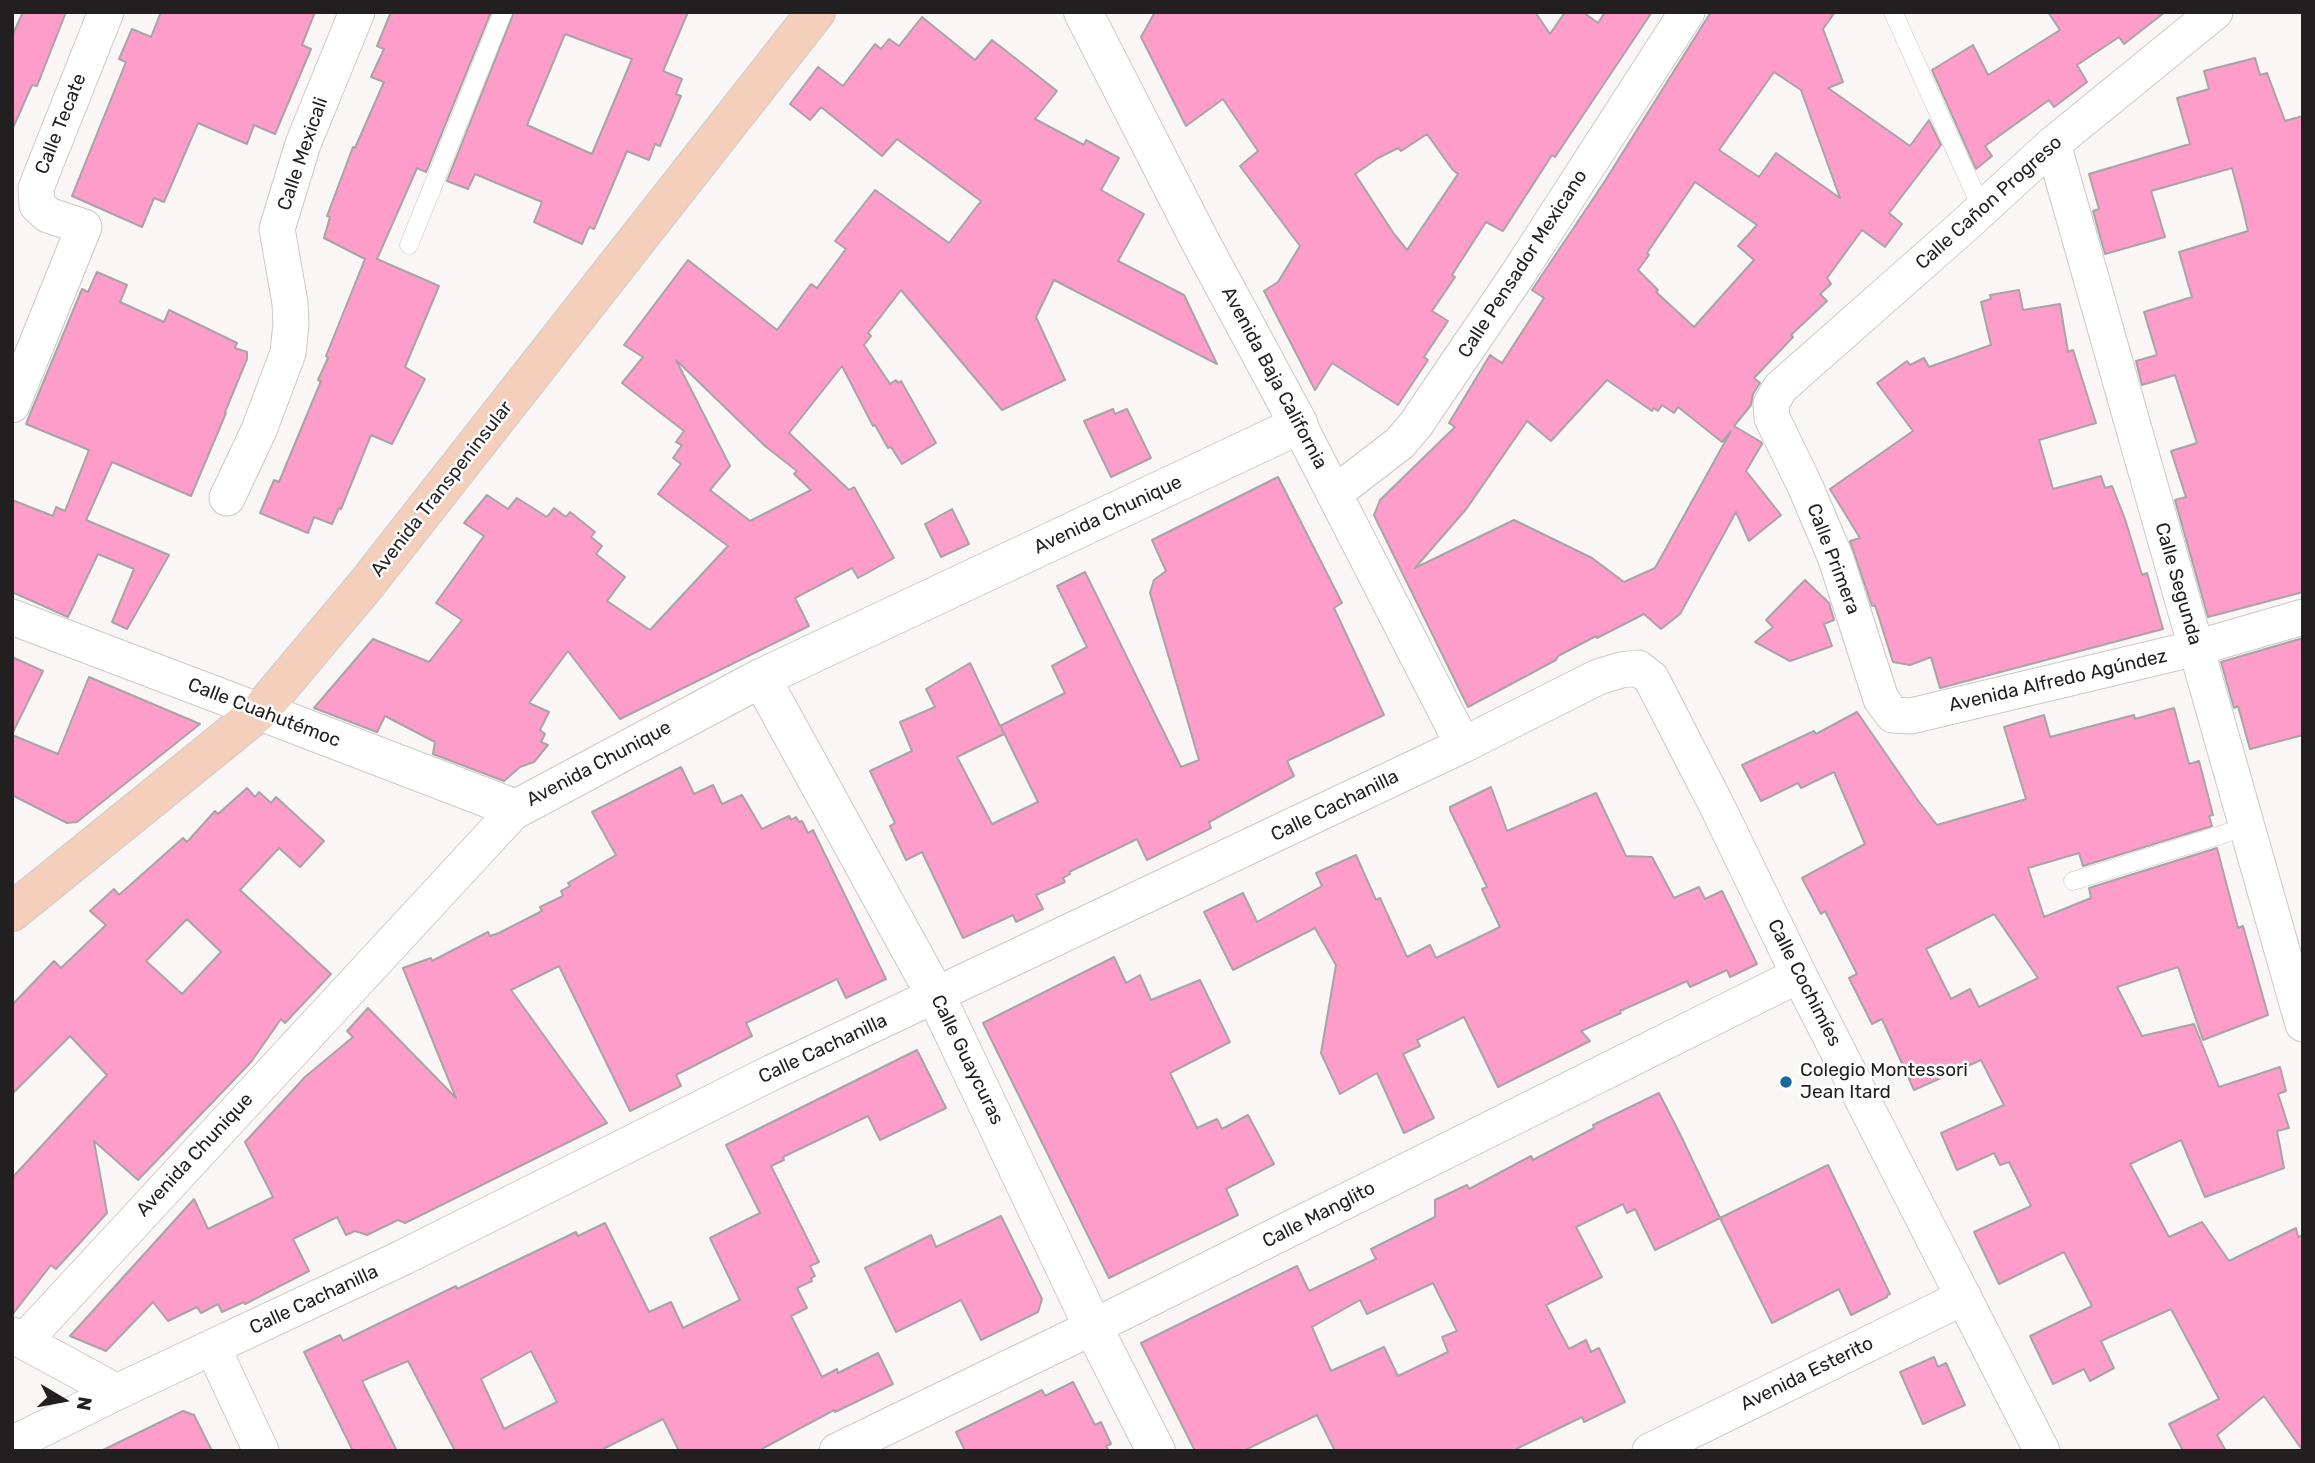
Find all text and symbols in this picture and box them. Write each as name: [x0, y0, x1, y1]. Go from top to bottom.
street label: Calle Tecate: [30, 70, 92, 178]
street label: Calle Mexicali: [273, 94, 333, 214]
street label: Calle Cañon Progreso: [1911, 131, 2067, 275]
street label: Calle Pensador Mexicano: [1454, 166, 1592, 362]
street label: Avenida Baja California: [1216, 283, 1332, 473]
street label: Avenida Transpeninsular: [366, 397, 518, 581]
street label: Avenida Chunique: [1030, 471, 1186, 559]
street label: Calle Primera: [1801, 500, 1865, 618]
street label: Calle Segunda: [2150, 520, 2206, 648]
street label: Avenida Alfredo Agúndez: [1947, 645, 2169, 717]
street label: Calle Cuahutémoc: [184, 673, 344, 753]
street label: Avenida Chunique: [523, 716, 675, 812]
street label: Calle Cachanilla: [1267, 765, 1403, 847]
street label: Calle Cochimíes: [1762, 916, 1846, 1050]
street label: Calle Guaycuras: [926, 991, 1008, 1129]
street label: Calle Cachanilla: [755, 1009, 891, 1089]
place label: Colegio Montessori Jean Itard: [1800, 1060, 1968, 1104]
marker: Colegio Montessori Jean Itard: [1778, 1074, 1794, 1090]
street label: Avenida Chunique: [132, 1088, 258, 1222]
street label: Calle Manglito: [1259, 1177, 1379, 1253]
street label: Calle Cachanilla: [246, 1260, 382, 1340]
street label: Avenida Esterito: [1737, 1332, 1877, 1416]
north arrow: [28, 1365, 98, 1435]
text: N: [72, 1395, 97, 1412]

